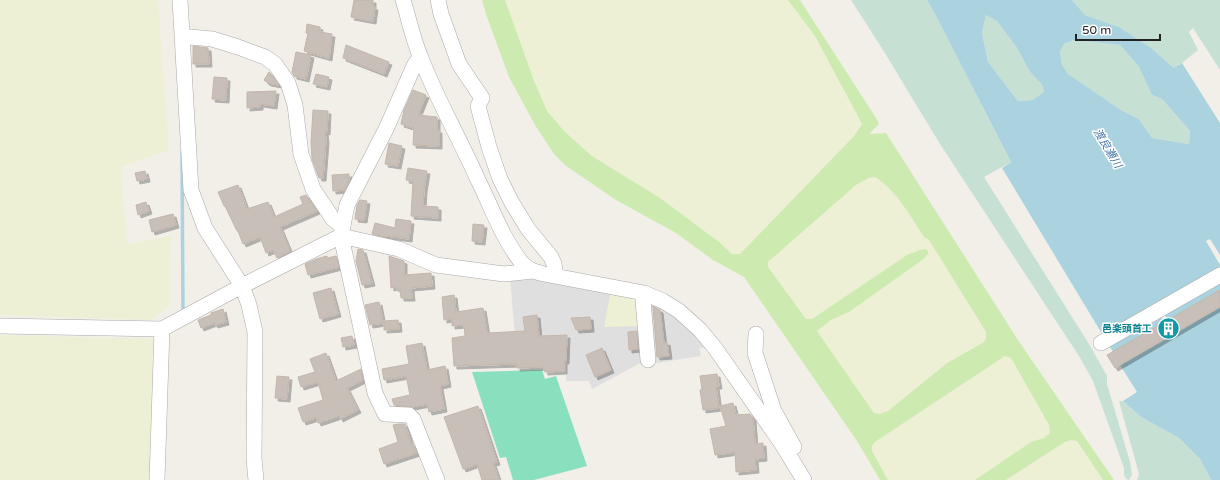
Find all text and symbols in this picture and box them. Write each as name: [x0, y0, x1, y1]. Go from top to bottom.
scale bar: [1076, 16, 1160, 42]
text: 50 m: [1082, 23, 1111, 37]
water label: 渡良瀬川: [1091, 126, 1125, 171]
building icon: 邑楽頭首工: [1155, 315, 1181, 341]
place label: 邑楽頭首工: [1102, 323, 1152, 335]

